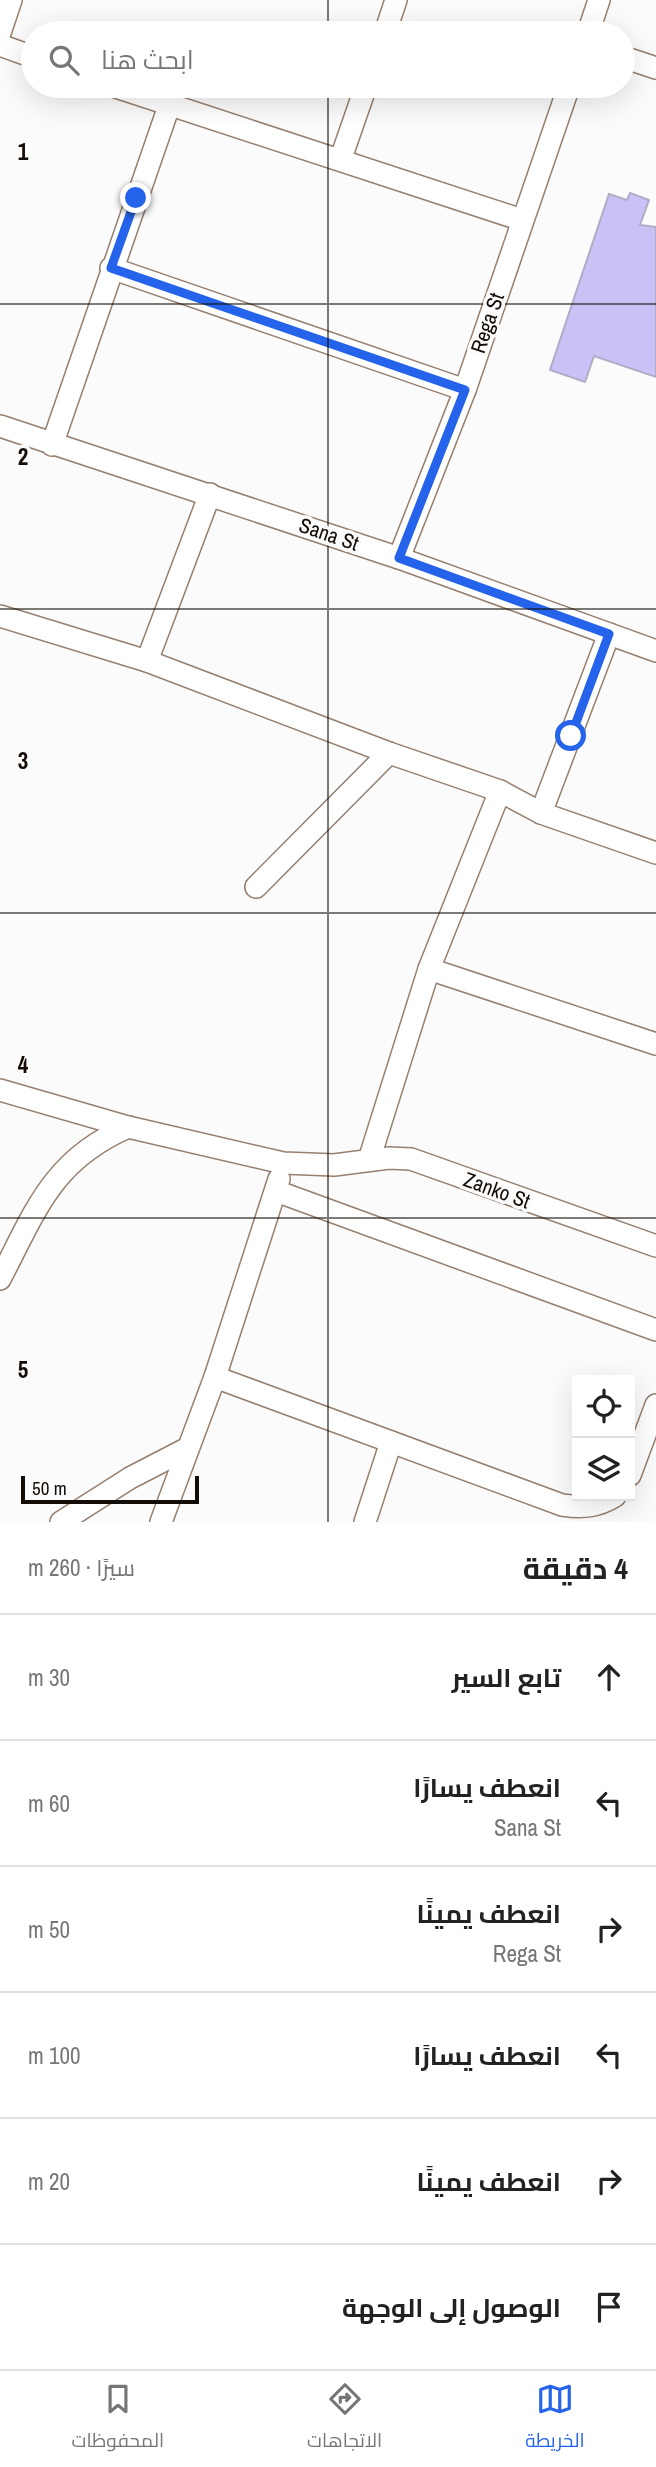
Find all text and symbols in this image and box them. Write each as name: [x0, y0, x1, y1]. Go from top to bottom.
search box: [21, 21, 635, 98]
icon: search: [45, 41, 83, 79]
text: ابحث هنا: [101, 42, 194, 77]
text: 1: [18, 136, 29, 167]
route end: [120, 182, 151, 213]
street label: Rega St: [463, 289, 511, 357]
text: 2: [18, 441, 28, 472]
street label: Sana St: [295, 510, 363, 558]
route start: [555, 720, 586, 751]
text: 3: [18, 745, 28, 776]
text: 4: [18, 1049, 29, 1080]
street label: Zanko St: [460, 1165, 535, 1215]
text: 5: [18, 1354, 28, 1385]
map controls: [572, 1375, 635, 1501]
button: locate: [572, 1375, 635, 1438]
button: layers: [572, 1438, 635, 1501]
scale bar: [21, 1473, 200, 1505]
text: 50 m: [32, 1475, 67, 1501]
text: 4 دقيقة: [523, 1548, 628, 1588]
text: سيرًا · 260 m: [28, 1552, 135, 1583]
icon: ahead: [590, 1658, 628, 1696]
text: تابع السير: [452, 1660, 561, 1695]
text: 30 m: [28, 1662, 70, 1693]
text: انعطف يسارًا: [413, 1770, 561, 1805]
icon: left: [590, 1784, 628, 1822]
text: 60 m: [28, 1788, 70, 1819]
text: Sana St: [494, 1812, 561, 1843]
text: انعطف يمينًا: [416, 1896, 561, 1931]
icon: right: [590, 1910, 628, 1948]
text: 50 m: [28, 1914, 70, 1945]
text: Rega St: [493, 1938, 561, 1969]
icon: left: [590, 2036, 628, 2074]
text: انعطف يسارًا: [413, 2038, 561, 2073]
text: 100 m: [28, 2040, 80, 2071]
icon: right: [590, 2162, 628, 2200]
text: انعطف يمينًا: [416, 2164, 561, 2199]
text: 20 m: [28, 2166, 70, 2197]
icon: arrive: [590, 2288, 628, 2326]
text: الوصول إلى الوجهة: [342, 2290, 561, 2325]
tab: المحفوظات: [72, 2380, 164, 2458]
tab: الاتجاهات: [307, 2380, 382, 2458]
tab: الخريطة: [525, 2380, 585, 2458]

